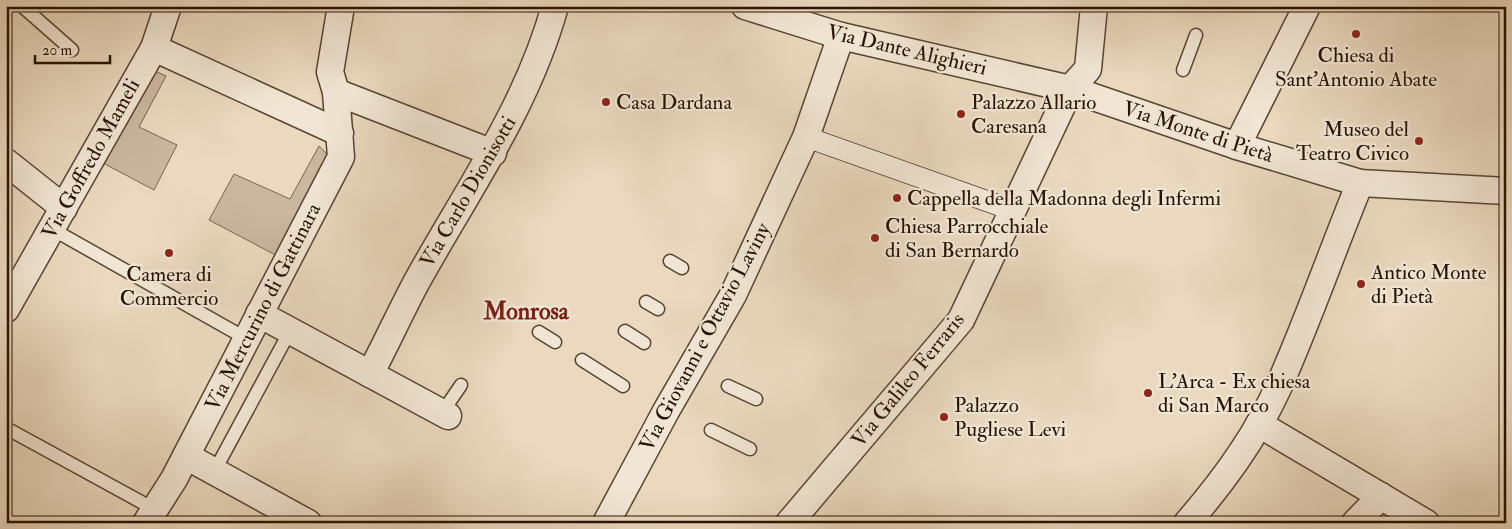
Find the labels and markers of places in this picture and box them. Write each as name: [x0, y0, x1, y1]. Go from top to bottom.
marker: Chiesa di Sant'Antonio Abate: [1350, 28, 1362, 40]
place label: Chiesa di Sant'Antonio Abate: [1275, 42, 1437, 93]
place label: Casa Dardana: [616, 89, 732, 116]
place label: Palazzo Allario Caresana: [971, 89, 1096, 140]
marker: Casa Dardana: [600, 96, 612, 108]
marker: Palazzo Allario Caresana: [955, 108, 967, 120]
place label: Museo del Teatro Civico: [1296, 116, 1410, 167]
marker: Museo del Teatro Civico: [1413, 135, 1425, 147]
place label: Cappella della Madonna degli Infermi: [907, 185, 1221, 212]
marker: Cappella della Madonna degli Infermi: [891, 192, 903, 204]
place label: Chiesa Parrocchiale di San Bernardo: [885, 213, 1048, 264]
marker: Chiesa Parrocchiale di San Bernardo: [869, 232, 881, 244]
marker: Camera di Commercio: [163, 247, 175, 259]
place label: Antico Monte di Pietà: [1370, 259, 1487, 310]
place label: Camera di Commercio: [120, 261, 218, 312]
marker: Antico Monte di Pietà: [1355, 278, 1367, 290]
place label: L'Arca - Ex chiesa di San Marco: [1158, 368, 1311, 419]
marker: L'Arca - Ex chiesa di San Marco: [1142, 387, 1154, 399]
place label: Palazzo Pugliese Levi: [954, 392, 1067, 443]
marker: Palazzo Pugliese Levi: [938, 411, 950, 423]

